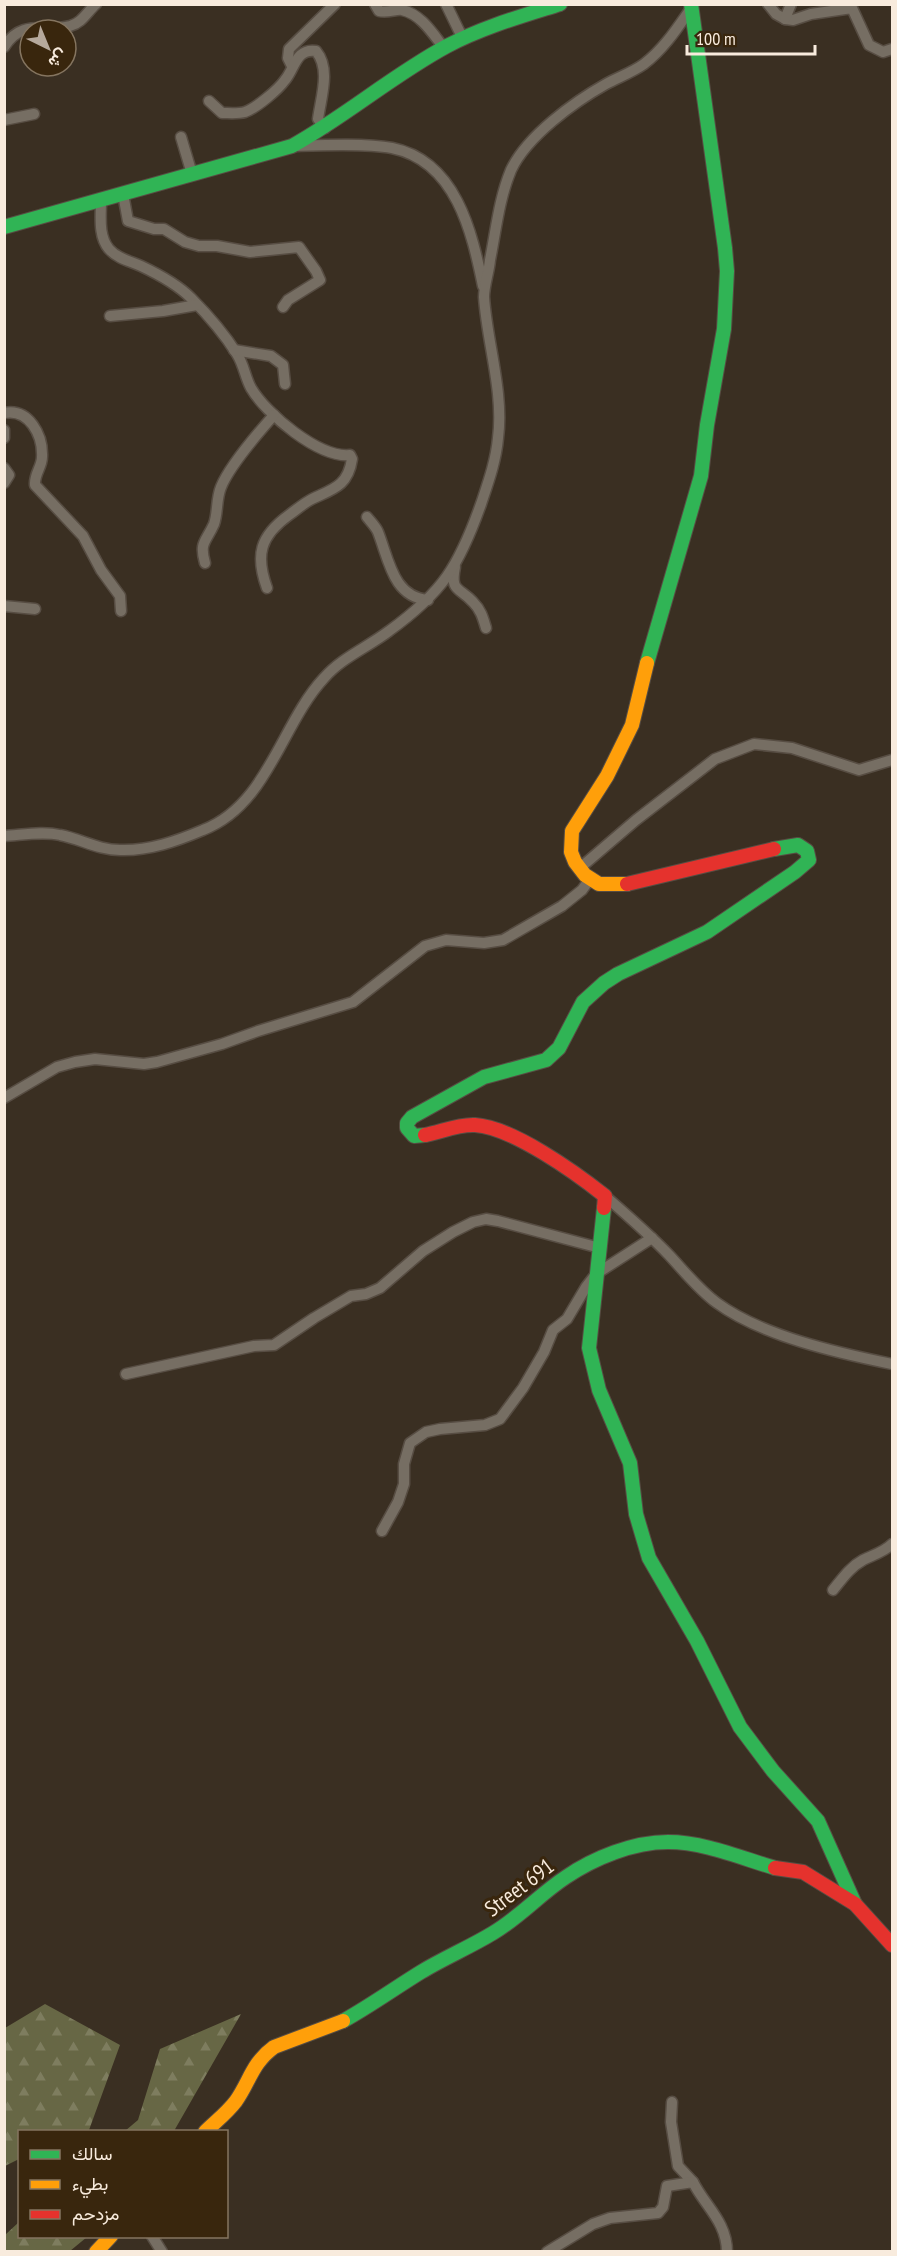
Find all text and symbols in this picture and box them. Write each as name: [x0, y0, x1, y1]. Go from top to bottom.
north arrow: [18, 18, 78, 78]
scale bar: [687, 18, 814, 56]
text: 100 m: [696, 27, 736, 50]
text: ش: [44, 45, 72, 73]
street label: Street 691: [479, 1852, 559, 1922]
legend: [18, 2130, 228, 2238]
text: سالك: [72, 2142, 112, 2165]
text: بطيء: [72, 2172, 108, 2199]
text: مزدحم: [72, 2202, 119, 2226]

